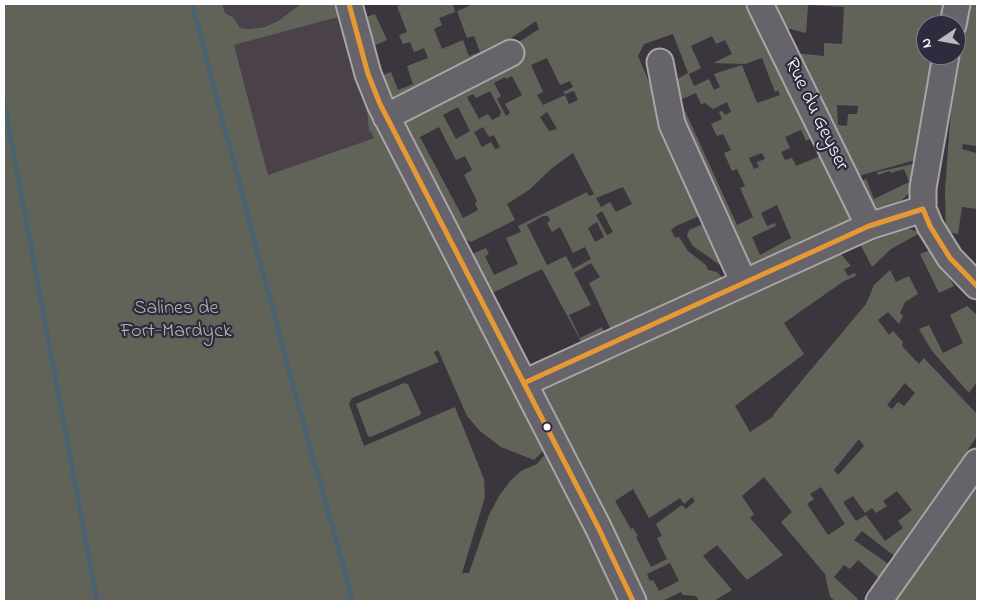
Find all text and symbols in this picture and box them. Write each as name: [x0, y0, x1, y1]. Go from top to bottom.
north arrow: [916, 15, 966, 65]
text: N: [916, 36, 938, 50]
street label: Rue du Geyser: [777, 55, 853, 175]
park label: Salines de Fort-Mardyck: [120, 298, 232, 345]
unlabelled marker: [542, 422, 552, 432]

